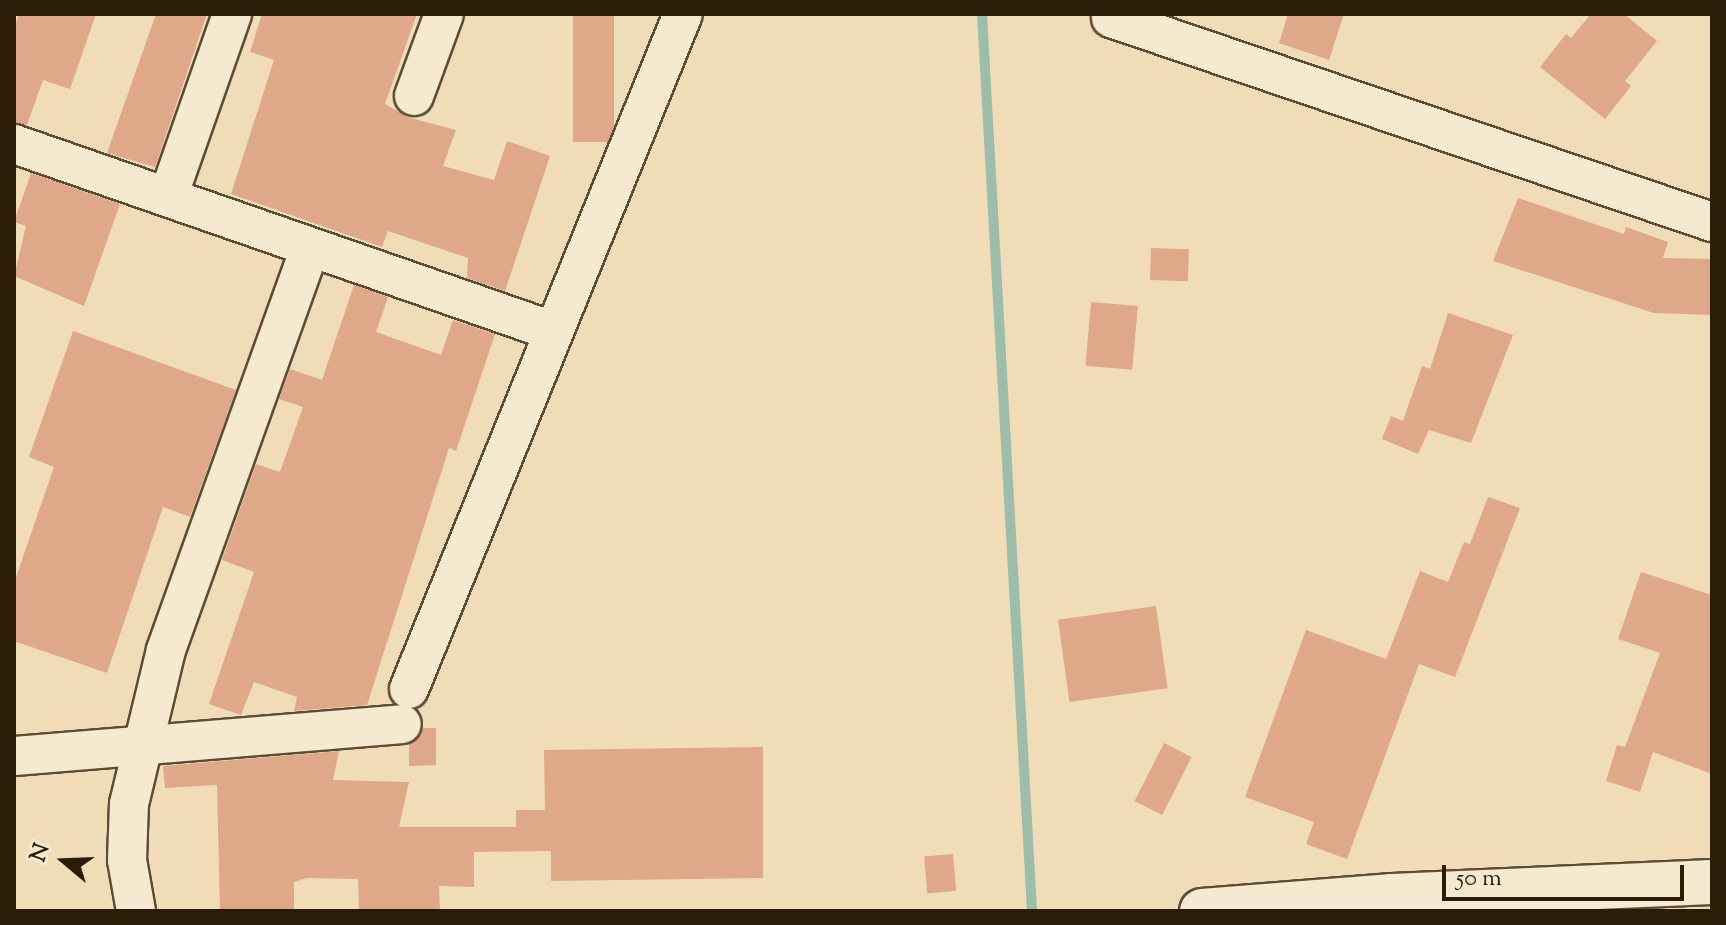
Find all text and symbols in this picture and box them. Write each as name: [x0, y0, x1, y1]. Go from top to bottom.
north arrow: [24, 821, 104, 901]
text: N: [23, 840, 59, 867]
scale bar: [1446, 849, 1688, 899]
text: 50 m: [1456, 862, 1502, 896]

